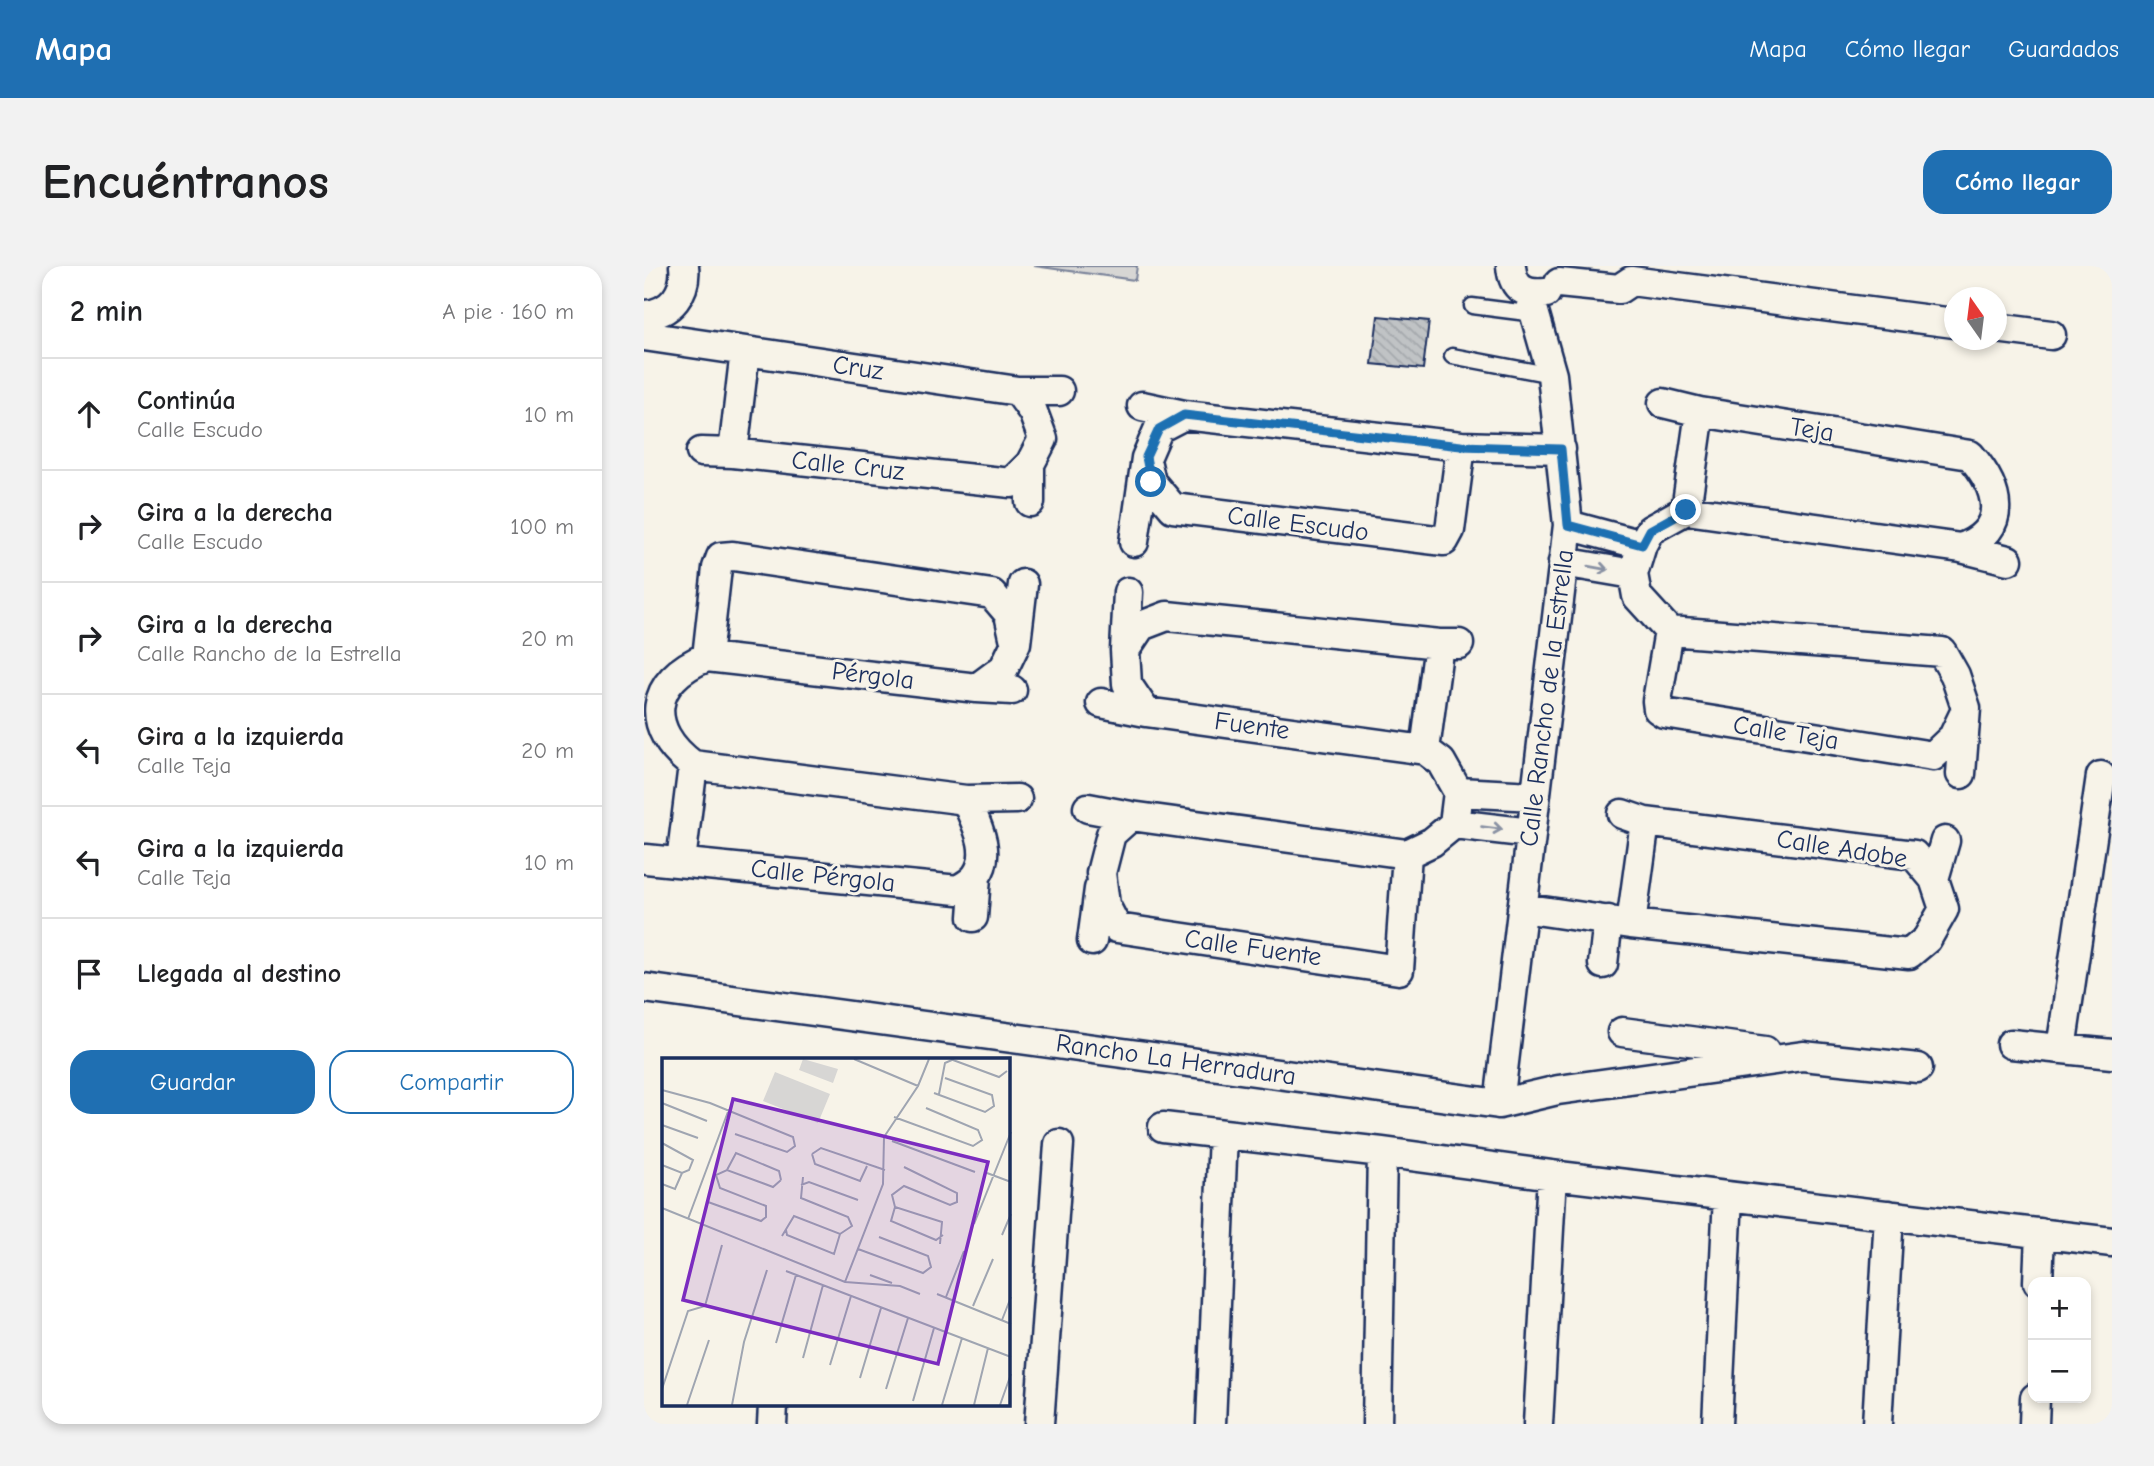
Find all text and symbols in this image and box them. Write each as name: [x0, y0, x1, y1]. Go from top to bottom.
text: Mapa: [35, 30, 112, 68]
text: Mapa: [1749, 35, 1807, 63]
text: Cómo llegar: [1845, 35, 1970, 63]
text: Guardados: [2008, 35, 2119, 63]
button: Cómo llegar: [1923, 150, 2112, 214]
text: Encuéntranos: [42, 154, 329, 210]
north arrow: [1944, 287, 2007, 350]
text: 2 min: [70, 294, 143, 329]
text: A pie · 160 m: [442, 298, 574, 325]
street label: Cruz: [831, 350, 885, 386]
text: Continúa: [137, 386, 236, 416]
icon: ahead: [70, 395, 108, 433]
text: 10 m: [524, 401, 574, 428]
street label: Teja: [1788, 412, 1836, 448]
text: Calle Escudo: [137, 416, 263, 443]
street label: Calle Cruz: [790, 445, 906, 487]
route start: [1135, 466, 1166, 497]
route end: [1670, 494, 1701, 525]
text: Gira a la derecha: [137, 498, 333, 528]
street label: Calle Escudo: [1226, 500, 1370, 548]
icon: right: [70, 507, 108, 545]
text: 100 m: [510, 513, 574, 540]
text: Calle Escudo: [137, 528, 263, 555]
street label: Calle Rancho de la Estrella: [1514, 548, 1580, 848]
one-way arrow: [1587, 562, 1609, 575]
text: Gira a la derecha: [137, 610, 333, 640]
icon: right: [70, 619, 108, 657]
text: 20 m: [521, 625, 574, 652]
text: Calle Rancho de la Estrella: [137, 640, 402, 667]
street label: Pérgola: [830, 656, 916, 696]
street label: Fuente: [1213, 706, 1291, 746]
street label: Calle Teja: [1731, 710, 1841, 756]
text: Gira a la izquierda: [137, 722, 344, 752]
icon: left: [70, 731, 108, 769]
text: 20 m: [521, 737, 574, 764]
text: Calle Teja: [137, 752, 231, 779]
one-way arrow: [1481, 822, 1503, 835]
street label: Calle Adobe: [1774, 824, 1910, 874]
text: Gira a la izquierda: [137, 834, 344, 864]
icon: left: [70, 843, 108, 881]
text: 10 m: [524, 849, 574, 876]
street label: Calle Pérgola: [749, 853, 897, 899]
text: Calle Teja: [137, 864, 231, 891]
street label: Calle Fuente: [1183, 924, 1323, 972]
icon: arrive: [70, 955, 108, 993]
text: Llegada al destino: [137, 959, 341, 989]
street label: Rancho La Herradura: [1054, 1028, 1298, 1092]
button: Guardar: [70, 1050, 315, 1114]
button: Compartir: [329, 1050, 574, 1114]
inset map: [662, 1058, 1010, 1406]
map controls: [2028, 1277, 2091, 1403]
button: +: [2028, 1277, 2091, 1340]
button: −: [2028, 1340, 2091, 1403]

